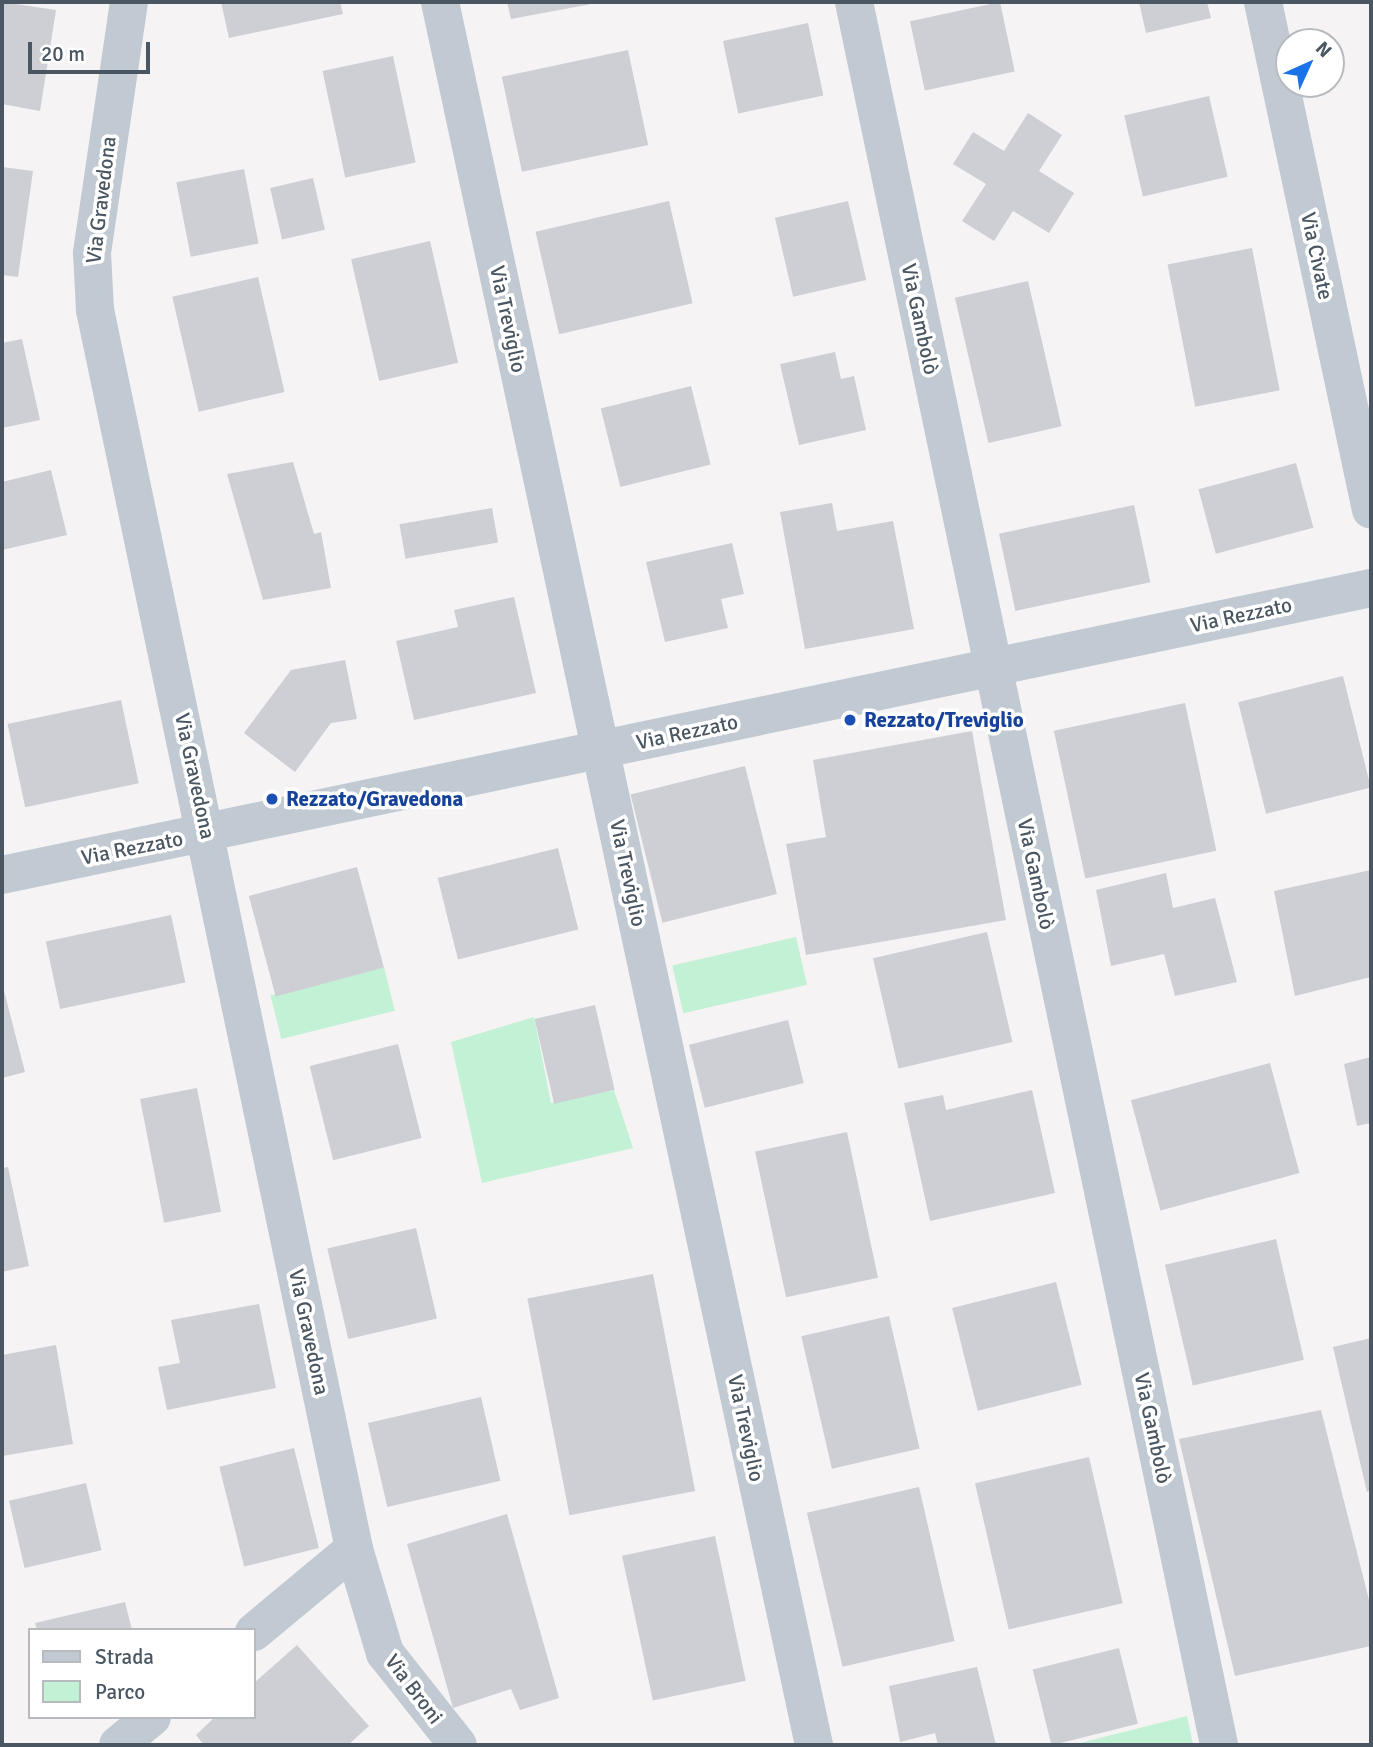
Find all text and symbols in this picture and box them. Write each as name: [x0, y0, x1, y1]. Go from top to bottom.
scale bar: [32, 28, 154, 72]
north arrow: [1275, 28, 1345, 98]
text: N: [1310, 36, 1337, 63]
text: 20 m: [41, 41, 85, 67]
street label: Via Gravedona: [81, 135, 121, 265]
street label: Via Civate: [1295, 210, 1339, 302]
street label: Via Gambolò: [896, 261, 944, 377]
street label: Via Treviglio: [484, 263, 532, 375]
street label: Via Rezzato: [1188, 592, 1294, 638]
place label: Rezzato/Treviglio: [864, 707, 1024, 733]
street label: Via Rezzato: [634, 709, 740, 755]
street label: Via Gravedona: [169, 711, 221, 841]
marker: Rezzato/Treviglio: [842, 712, 858, 728]
place label: Rezzato/Gravedona: [286, 786, 463, 812]
marker: Rezzato/Gravedona: [264, 791, 280, 807]
street label: Via Gambolò: [1012, 816, 1060, 932]
street label: Via Treviglio: [604, 817, 652, 929]
street label: Via Rezzato: [79, 826, 185, 870]
street label: Via Gravedona: [283, 1267, 335, 1397]
street label: Via Gambolò: [1129, 1370, 1177, 1486]
street label: Via Treviglio: [722, 1372, 770, 1484]
legend: [28, 1628, 256, 1719]
text: Strada: [95, 1644, 154, 1670]
street label: Via Broni: [380, 1649, 448, 1729]
text: Parco: [95, 1679, 145, 1705]

